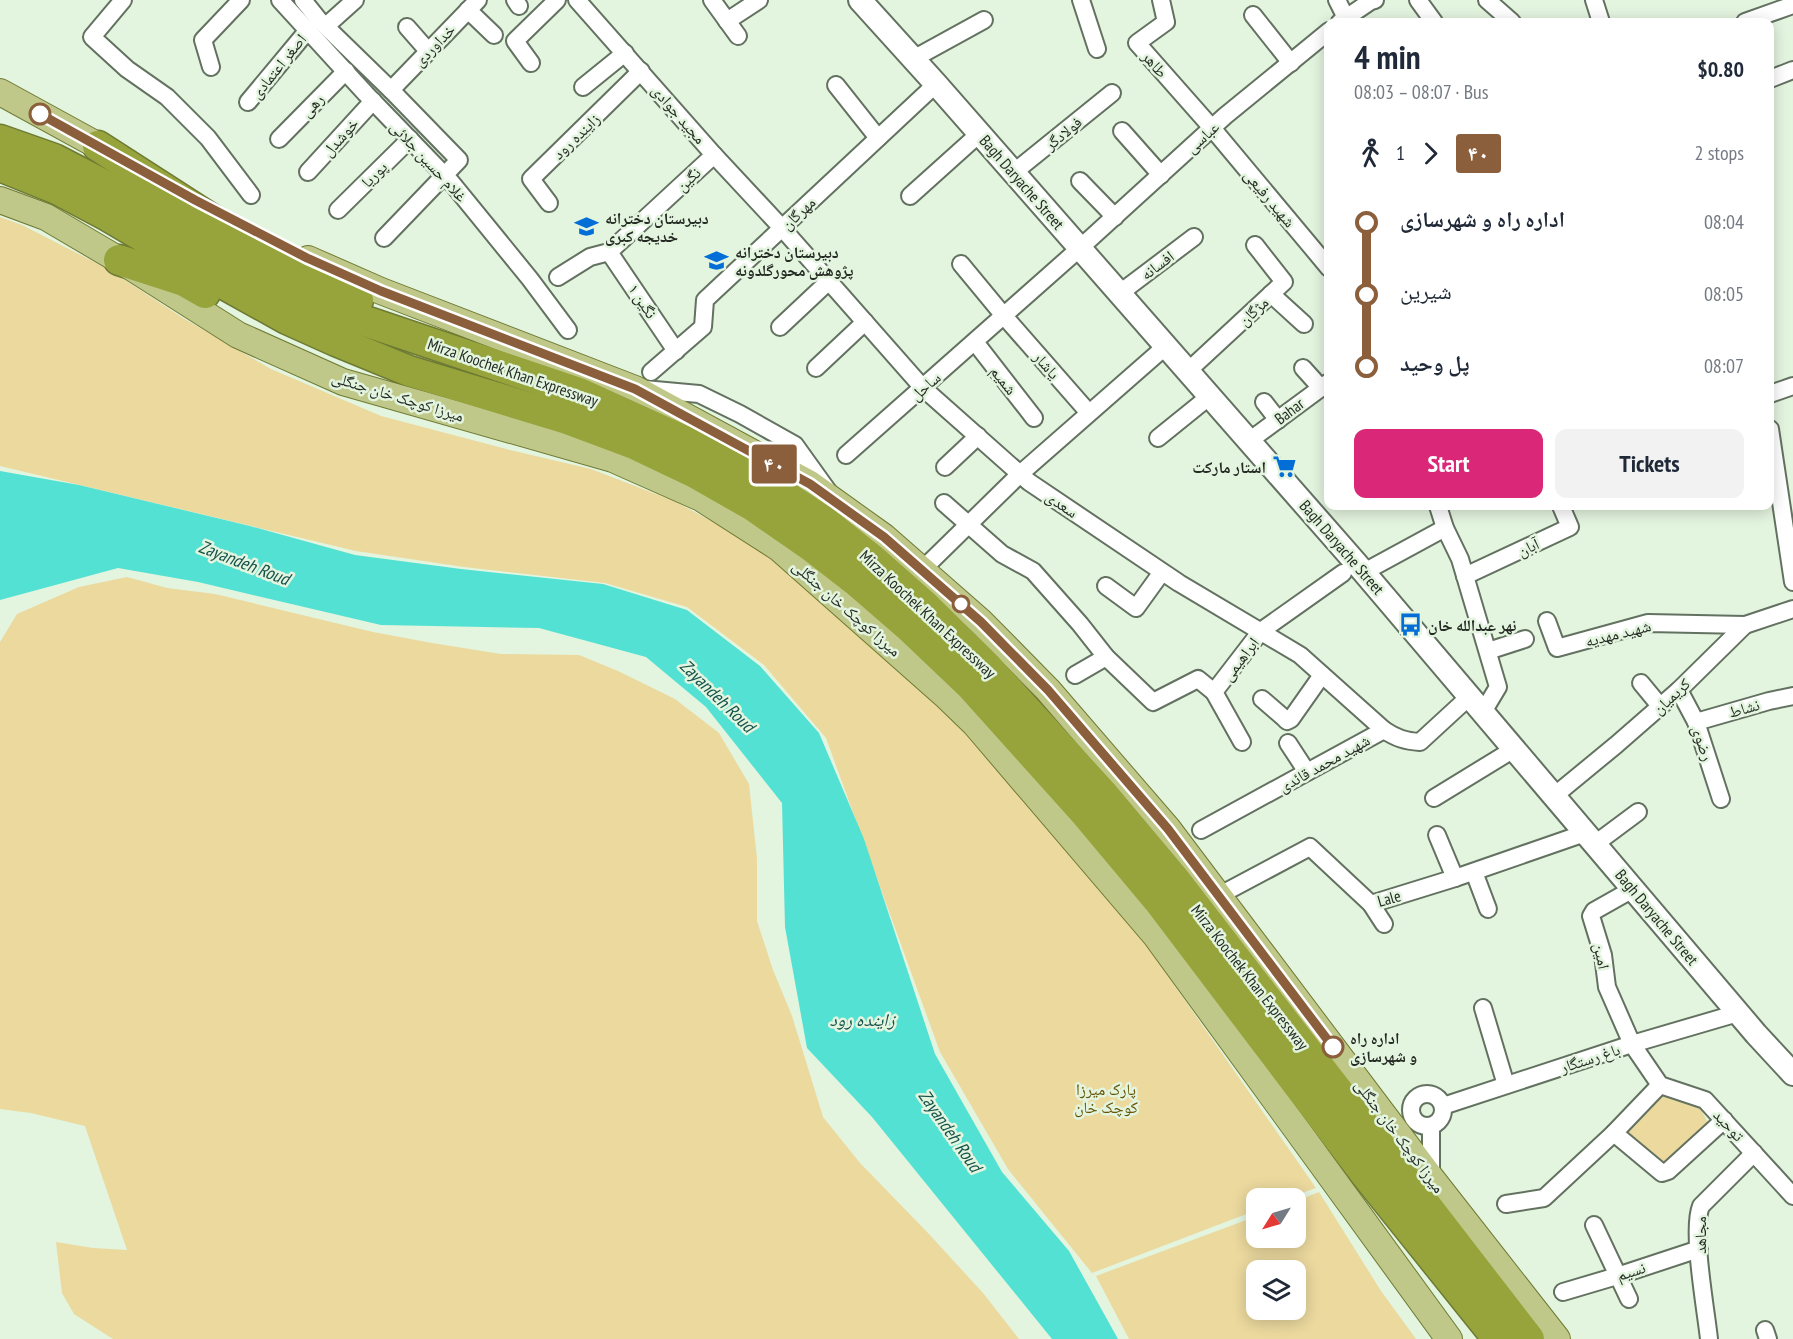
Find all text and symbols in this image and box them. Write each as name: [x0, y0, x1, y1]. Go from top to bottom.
street label: خداوردی: [409, 19, 460, 71]
street label: اصغر اعتمادی: [246, 30, 311, 103]
text: 4 min: [1354, 35, 1421, 78]
street label: طاهر: [1137, 46, 1172, 82]
text: $0.80: [1697, 55, 1744, 83]
text: 08:03 – 08:07 · Bus: [1354, 79, 1489, 105]
street label: مجید جوادی: [647, 80, 710, 149]
street label: رهی: [296, 89, 329, 122]
unlabelled marker: [29, 103, 51, 125]
street label: زاینده رود: [548, 109, 604, 163]
street label: فولادگر: [1040, 112, 1086, 155]
street label: خوشدل: [317, 113, 363, 161]
street label: غلام حسین جلائی: [386, 116, 472, 206]
street label: عباسی: [1181, 117, 1224, 158]
street label: Bagh Daryache Street: [975, 131, 1069, 234]
icon: walk: [1354, 137, 1387, 170]
icon: forward: [1414, 137, 1447, 170]
text: 1: [1396, 140, 1405, 166]
text: ۴۰: [1468, 140, 1489, 167]
text: 2 stops: [1695, 140, 1744, 166]
street label: پوریا: [357, 157, 391, 191]
street label: نگین: [671, 163, 705, 196]
street label: شهید رفیعی: [1239, 165, 1300, 232]
street label: مهرگان: [777, 192, 820, 235]
text: اداره راه و شهرسازی: [1400, 205, 1565, 233]
place label: دبیرستان دخترانه خدیجه کبری: [605, 208, 709, 246]
text: 08:04: [1704, 209, 1744, 235]
school or university icon: دبیرستان دخترانه خدیجه کبری: [574, 214, 600, 240]
place label: دبیرستان دخترانه پژوهش محورگلدونه: [735, 242, 854, 280]
street label: افسانه: [1136, 246, 1178, 284]
school or university icon: دبیرستان دخترانه پژوهش محورگلدونه: [704, 248, 730, 274]
text: شیرین: [1400, 277, 1452, 305]
street label: نگین ۱: [623, 280, 662, 323]
text: 08:05: [1704, 281, 1744, 307]
street label: مژگان: [1234, 292, 1273, 331]
street label: Mirza Koochek Khan Expressway: [425, 333, 601, 411]
street label: یاشار: [1029, 346, 1064, 383]
text: پل وحید: [1400, 349, 1469, 377]
text: 08:07: [1704, 353, 1744, 379]
street label: شمیم: [986, 361, 1022, 399]
street label: میرزا کوچک خان جنگلی: [329, 366, 466, 427]
street label: ساحل: [906, 367, 945, 406]
street label: Bahar: [1270, 393, 1308, 429]
button: Start: [1354, 429, 1543, 498]
button: Tickets: [1555, 429, 1744, 498]
line badge: ۴۰: [747, 444, 801, 484]
text: ۴۰: [764, 451, 784, 478]
supermarket icon: استار مارکت: [1271, 454, 1297, 480]
place label: استار مارکت: [1192, 457, 1266, 477]
street label: سعدی: [1041, 486, 1082, 523]
street label: Bagh Daryache Street: [1295, 496, 1389, 599]
street label: آبان: [1514, 533, 1543, 562]
water label: Zayandeh Roud: [196, 535, 295, 591]
street label: Mirza Koochek Khan Expressway: [856, 546, 1000, 682]
street label: میرزا کوچک خان جنگلی: [788, 555, 905, 661]
unlabelled marker: [952, 595, 970, 613]
bus stop icon: نهر عبدالله خان: [1397, 612, 1423, 638]
place label: نهر عبدالله خان: [1428, 615, 1516, 635]
street label: شهید مهدیه: [1583, 615, 1653, 651]
street label: ابراهیمی: [1217, 633, 1264, 686]
water label: Zayandeh Roud: [675, 654, 761, 738]
street label: کریمیان: [1648, 673, 1695, 719]
street label: نشاط: [1726, 694, 1762, 722]
street label: رضوی: [1687, 723, 1718, 764]
street label: شهید محمد قائدی: [1275, 730, 1374, 797]
street label: Bagh Daryache Street: [1611, 865, 1703, 969]
street label: Lale: [1375, 885, 1403, 911]
street label: Mirza Koochek Khan Expressway: [1187, 900, 1313, 1054]
street label: امین: [1589, 941, 1615, 971]
water label: زاینده رود: [829, 1008, 897, 1031]
place label: اداره راه و شهرسازی: [1350, 1028, 1417, 1066]
marker: اداره راه و شهرسازی: [1322, 1036, 1344, 1058]
street label: باغ رستگار: [1557, 1039, 1623, 1078]
street label: میرزا کوچک خان جنگلی: [1350, 1075, 1449, 1197]
park label: پارک میرزا کوچک خان: [1074, 1079, 1138, 1118]
water label: Zayandeh Roud: [914, 1085, 988, 1178]
street label: توحید: [1709, 1105, 1749, 1145]
north arrow: [1246, 1188, 1306, 1248]
map controls: [1246, 1188, 1306, 1320]
street label: مجاهد: [1690, 1216, 1710, 1254]
street label: نسیم: [1614, 1257, 1648, 1286]
button: layers: [1246, 1260, 1306, 1320]

